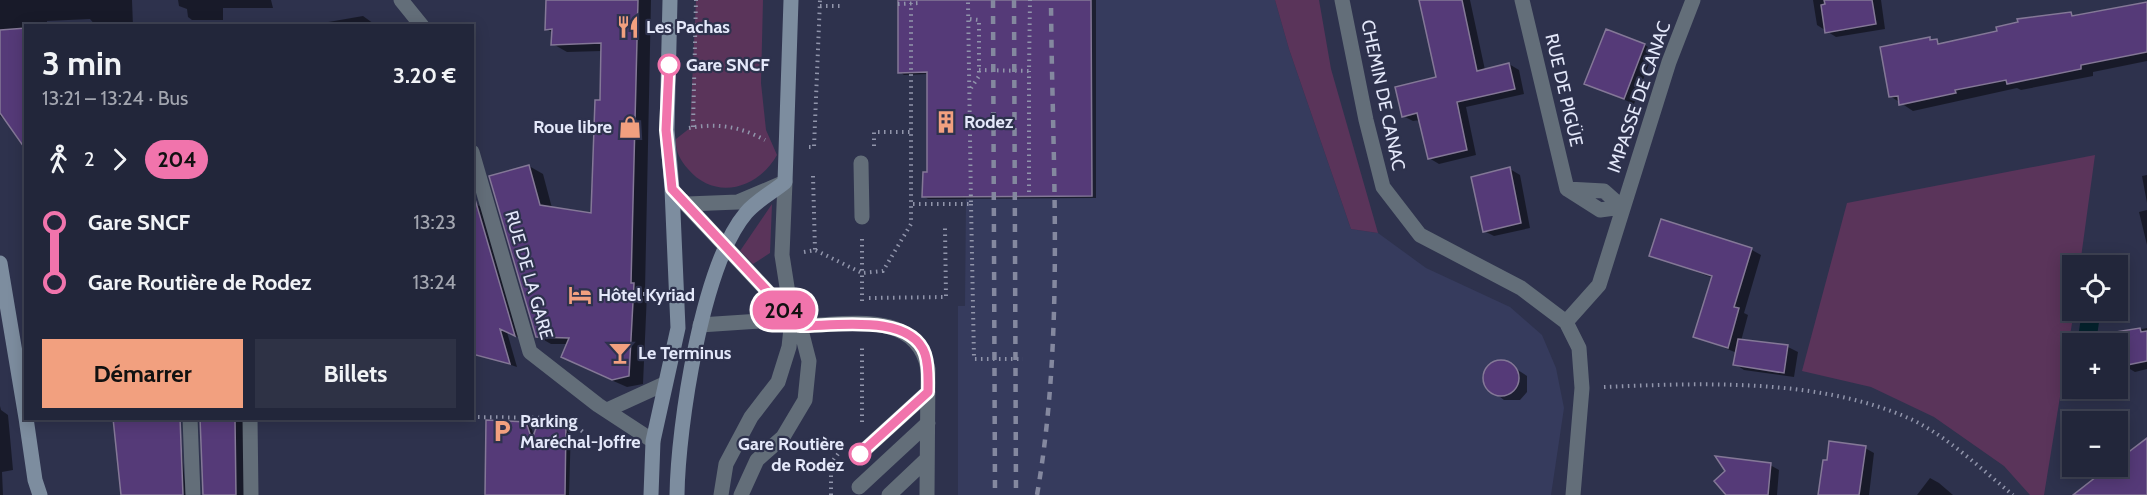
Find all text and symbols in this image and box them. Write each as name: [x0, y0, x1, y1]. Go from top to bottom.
restaurant icon: Les Pachas: [615, 14, 641, 40]
place label: Les Pachas: [646, 16, 730, 38]
street label: CHEMIN DE CANAC: [1356, 18, 1410, 172]
street label: IMPASSE DE CANAC: [1603, 18, 1675, 176]
street label: RUE DE PIGÜE: [1540, 31, 1588, 149]
text: 3 min: [42, 43, 122, 83]
marker: Gare SNCF: [658, 54, 680, 76]
place label: Gare SNCF: [686, 54, 770, 76]
text: 3.20 €: [393, 62, 456, 89]
text: 13:21 – 13:24 · Bus: [42, 86, 188, 110]
building icon: Rodez: [933, 109, 959, 135]
place label: Rodez: [964, 111, 1014, 133]
shop icon: Roue libre: [617, 114, 643, 140]
place label: Roue libre: [533, 116, 612, 138]
icon: walk: [42, 143, 75, 176]
icon: forward: [103, 143, 136, 176]
text: 2: [84, 147, 94, 171]
text: 204: [157, 147, 196, 172]
street label: RUE DE LA GARE: [500, 208, 558, 342]
text: Gare SNCF: [88, 209, 190, 236]
text: 13:23: [413, 210, 456, 234]
map controls: [2062, 255, 2128, 477]
button: locate: [2062, 255, 2128, 321]
text: Gare Routière de Rodez: [88, 269, 311, 296]
text: 13:24: [412, 270, 456, 294]
hotel icon: Hôtel Kyriad: [567, 282, 593, 308]
place label: Hôtel Kyriad: [598, 284, 695, 306]
line badge: 204: [750, 290, 818, 330]
text: 204: [765, 298, 803, 323]
button: +: [2062, 333, 2128, 399]
button: Démarrer: [42, 339, 243, 408]
button: Billets: [255, 339, 456, 408]
bar icon: Le Terminus: [607, 340, 633, 366]
place label: Le Terminus: [638, 342, 732, 364]
place label: Parking Maréchal-Joffre: [520, 410, 641, 453]
button: −: [2062, 411, 2128, 477]
parking icon: Parking Maréchal-Joffre: [489, 418, 515, 444]
place label: Gare Routière de Rodez: [738, 433, 844, 476]
marker: Gare Routière de Rodez: [849, 443, 871, 465]

